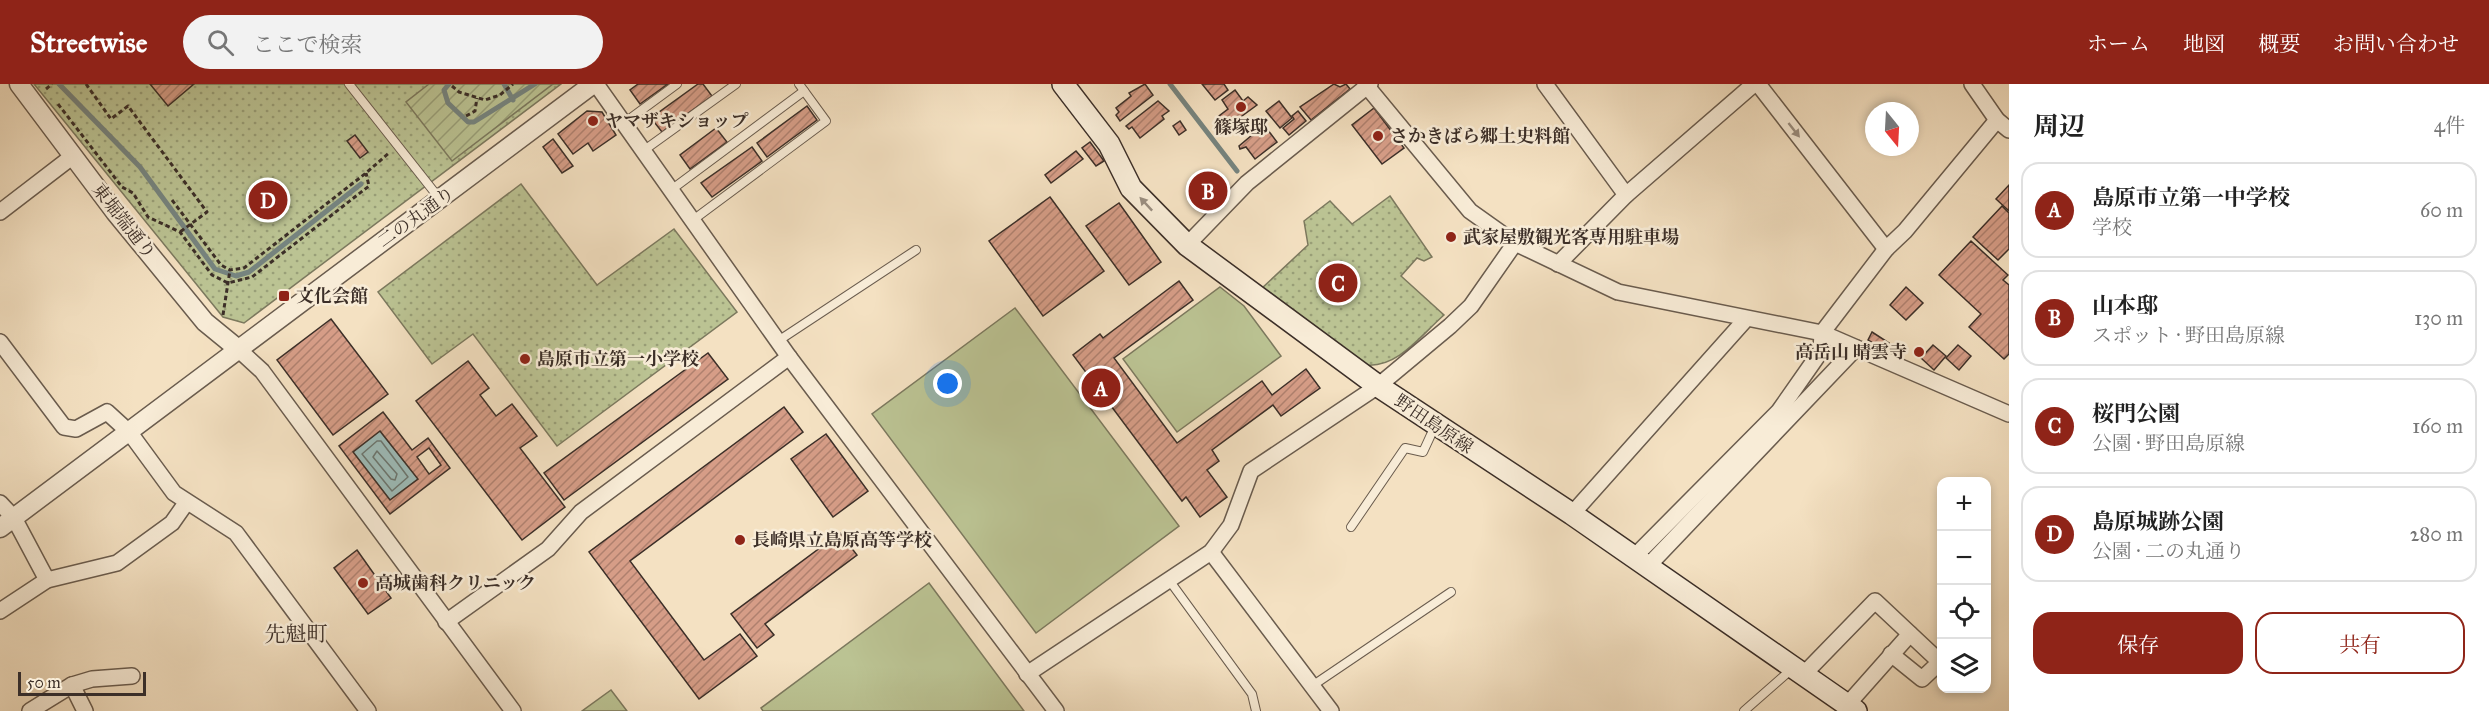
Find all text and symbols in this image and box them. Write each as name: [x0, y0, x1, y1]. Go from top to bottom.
search box: [183, 15, 603, 69]
text: Streetwise: [30, 25, 147, 60]
icon: search: [204, 26, 237, 59]
text: ここで検索: [252, 31, 362, 58]
text: ホーム: [2087, 31, 2150, 57]
text: 地図: [2183, 31, 2225, 57]
text: 概要: [2258, 31, 2300, 57]
text: お問い合わせ: [2333, 31, 2459, 57]
marker: 篠塚邸: [1234, 100, 1248, 114]
north arrow: [1865, 102, 1919, 156]
place label: ヤマザキショップ: [605, 110, 748, 132]
text: 周辺: [2033, 110, 2085, 142]
text: 4件: [2434, 113, 2465, 137]
marker: ヤマザキショップ: [586, 114, 600, 128]
place label: 篠塚邸: [1214, 116, 1268, 138]
one-way arrow: [1788, 122, 1800, 138]
place label: さかきばら郷土史料館: [1390, 125, 1570, 147]
marker: さかきばら郷土史料館: [1371, 129, 1385, 143]
pin: B: [1188, 168, 1228, 214]
pin: D: [248, 178, 288, 222]
street label: 東堀端通り: [88, 179, 160, 263]
street label: 二の丸通り: [373, 182, 459, 252]
text: 島原市立第一中学校: [2092, 184, 2290, 211]
one-way arrow: [1139, 196, 1153, 211]
text: A: [2048, 198, 2061, 222]
text: 60 m: [2420, 198, 2463, 222]
text: 学校: [2092, 215, 2132, 239]
place label: 武家屋敷観光客専用駐車場: [1463, 226, 1679, 248]
marker: 武家屋敷観光客専用駐車場: [1444, 230, 1458, 244]
pin: C: [1318, 260, 1358, 306]
place label: 文化会館: [296, 285, 368, 307]
marker: 文化会館: [277, 289, 291, 303]
text: 山本邸: [2092, 292, 2158, 319]
text: B: [2048, 306, 2061, 330]
text: 130 m: [2414, 306, 2463, 330]
text: スポット · 野田島原線: [2092, 323, 2285, 347]
place label: 高岳山 晴雲寺: [1795, 341, 1907, 363]
marker: 高岳山 晴雲寺: [1912, 345, 1926, 359]
place label: 島原市立第一小学校: [537, 348, 699, 370]
marker: 島原市立第一小学校: [518, 352, 532, 366]
pin: A: [1082, 366, 1120, 410]
your location: [933, 369, 962, 398]
street label: 野田島原線: [1391, 390, 1477, 458]
text: 桜門公園: [2092, 400, 2180, 427]
text: C: [2048, 414, 2061, 438]
text: 160 m: [2412, 414, 2463, 438]
text: 公園 · 野田島原線: [2092, 431, 2245, 455]
map controls: [1937, 477, 1991, 693]
button: +: [1937, 477, 1991, 531]
text: 島原城跡公園: [2092, 508, 2224, 535]
text: D: [2047, 522, 2062, 546]
text: 280 m: [2410, 522, 2463, 546]
place label: 長崎県立島原高等学校: [752, 529, 932, 551]
button: −: [1937, 531, 1991, 585]
marker: 長崎県立島原高等学校: [733, 533, 747, 547]
text: 公園 · 二の丸通り: [2092, 539, 2245, 563]
place label: 高城歯科クリニック: [375, 572, 536, 594]
marker: 高城歯科クリニック: [356, 576, 370, 590]
button: locate: [1937, 585, 1991, 639]
button: 保存: [2033, 612, 2243, 674]
button: 共有: [2255, 612, 2465, 674]
district label: 先魁町: [265, 621, 328, 647]
button: layers: [1937, 639, 1991, 693]
scale bar: [18, 669, 146, 696]
text: 50 m: [27, 673, 61, 692]

